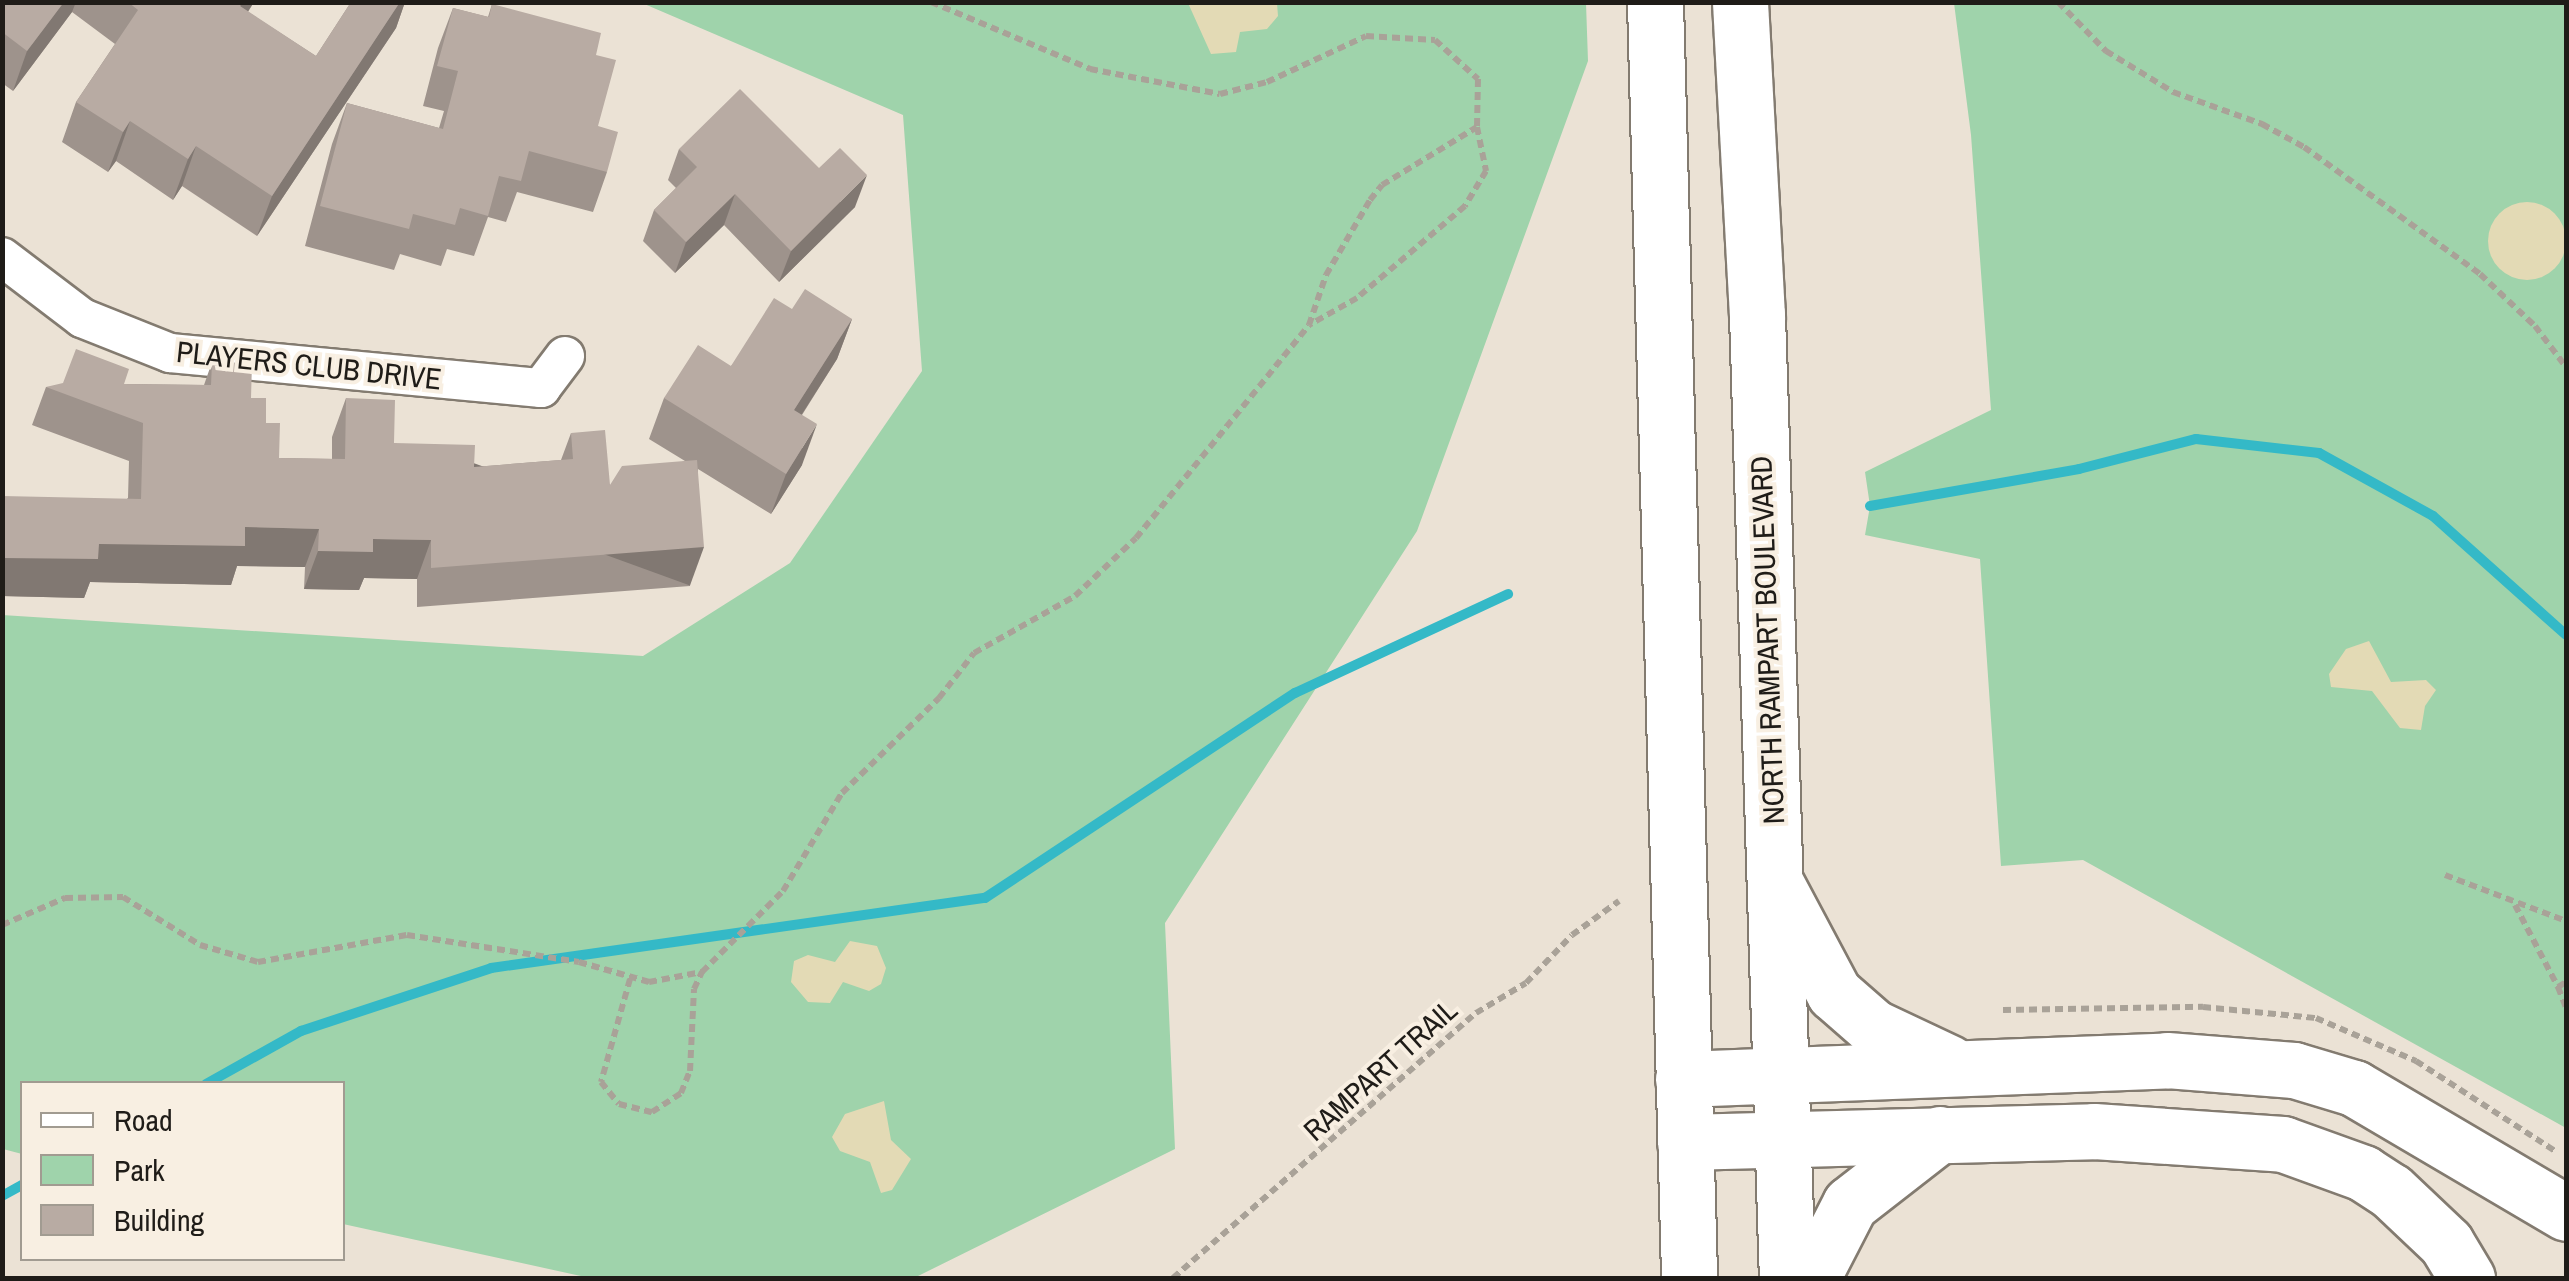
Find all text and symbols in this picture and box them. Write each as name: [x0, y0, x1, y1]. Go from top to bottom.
street label: PLAYERS CLUB DRIVE: [175, 333, 443, 397]
street label: NORTH RAMPART BOULEVARD: [1743, 455, 1791, 825]
street label: RAMPART TRAIL: [1296, 992, 1464, 1148]
legend: [20, 1081, 345, 1261]
text: Road: [114, 1100, 173, 1140]
text: Park: [114, 1150, 165, 1190]
text: Building: [114, 1200, 204, 1240]

